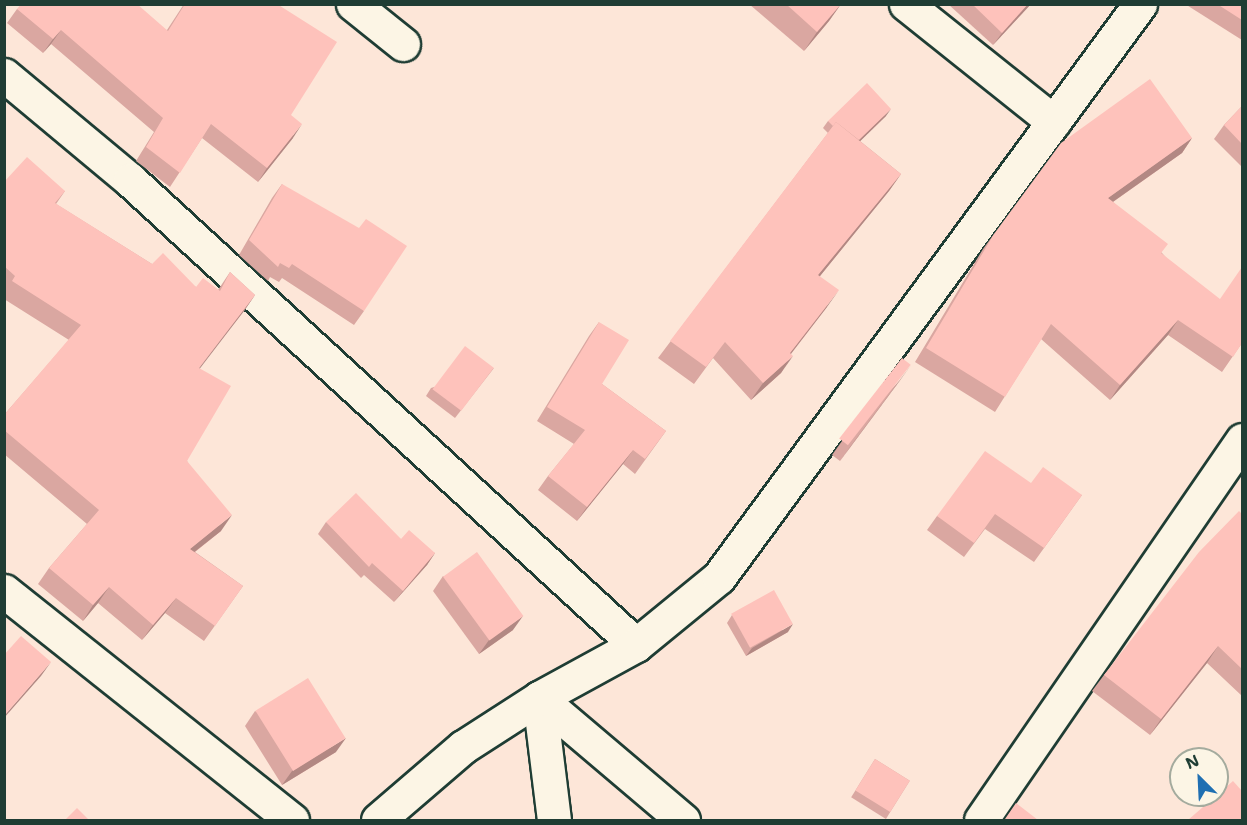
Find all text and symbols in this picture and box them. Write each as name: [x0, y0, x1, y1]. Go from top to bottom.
north arrow: [1169, 747, 1229, 807]
text: N: [1182, 750, 1202, 774]

